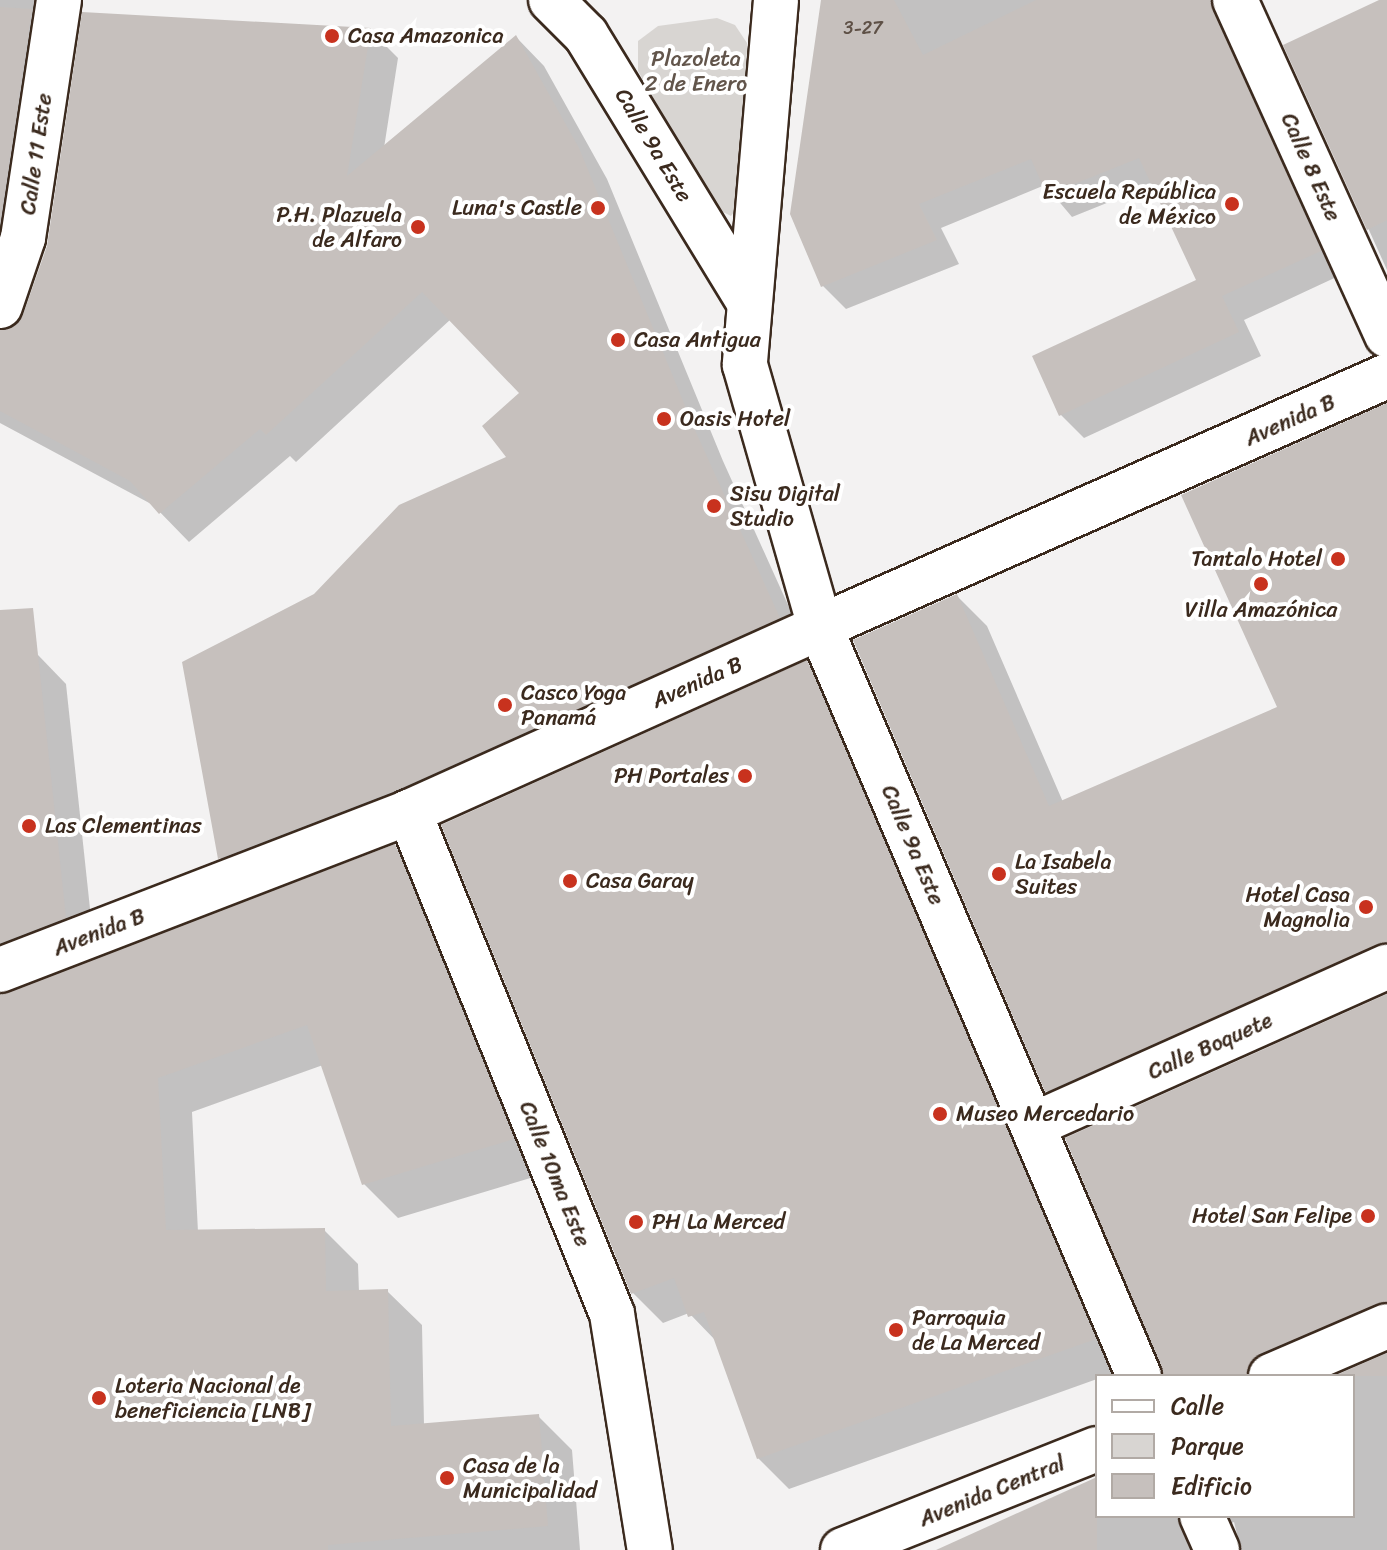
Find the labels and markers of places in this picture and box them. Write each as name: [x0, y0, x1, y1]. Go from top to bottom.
place label: Casa Amazonica: [348, 23, 504, 49]
marker: Casa Amazonica: [323, 27, 341, 45]
place label: Escuela República de México: [1042, 178, 1216, 230]
place label: Luna's Castle: [451, 195, 582, 221]
marker: Escuela República de México: [1223, 195, 1241, 213]
marker: Luna's Castle: [589, 199, 607, 217]
place label: P.H. Plazuela de Alfaro: [275, 201, 402, 252]
marker: P.H. Plazuela de Alfaro: [409, 218, 427, 236]
place label: Casa Antigua: [634, 327, 762, 353]
marker: Casa Antigua: [609, 331, 627, 349]
place label: Oasis Hotel: [680, 406, 791, 432]
marker: Oasis Hotel: [655, 410, 673, 428]
place label: Sisu Digital Studio: [730, 480, 841, 532]
marker: Sisu Digital Studio: [705, 497, 723, 515]
place label: Tantalo Hotel: [1191, 546, 1322, 572]
marker: Tantalo Hotel: [1329, 550, 1347, 568]
marker: Villa Amazónica: [1252, 575, 1270, 593]
place label: Villa Amazónica: [1185, 597, 1337, 623]
place label: Casco Yoga Panamá: [521, 679, 627, 730]
marker: Casco Yoga Panamá: [496, 696, 514, 714]
place label: PH Portales: [613, 763, 729, 789]
marker: PH Portales: [736, 767, 754, 785]
place label: Las Clementinas: [45, 813, 201, 839]
marker: Las Clementinas: [20, 817, 38, 835]
place label: La Isabela Suites: [1015, 848, 1112, 900]
marker: La Isabela Suites: [990, 865, 1008, 883]
place label: Casa Garay: [586, 868, 694, 894]
marker: Casa Garay: [561, 872, 579, 890]
place label: Hotel Casa Magnolia: [1244, 881, 1350, 932]
marker: Hotel Casa Magnolia: [1357, 898, 1375, 916]
place label: Museo Mercedario: [956, 1101, 1133, 1127]
marker: Museo Mercedario: [931, 1105, 949, 1123]
place label: Hotel San Felipe: [1192, 1203, 1352, 1229]
marker: Hotel San Felipe: [1359, 1207, 1377, 1225]
place label: PH La Merced: [652, 1209, 786, 1235]
marker: PH La Merced: [627, 1213, 645, 1231]
place label: Parroquia de La Merced: [912, 1304, 1040, 1356]
marker: Parroquia de La Merced: [887, 1321, 905, 1339]
place label: Loteria Nacional de beneficiencia [LNB]: [115, 1372, 311, 1424]
marker: Loteria Nacional de beneficiencia [LNB]: [90, 1389, 108, 1407]
place label: Casa de la Municipalidad: [463, 1452, 597, 1504]
marker: Casa de la Municipalidad: [438, 1469, 456, 1487]

